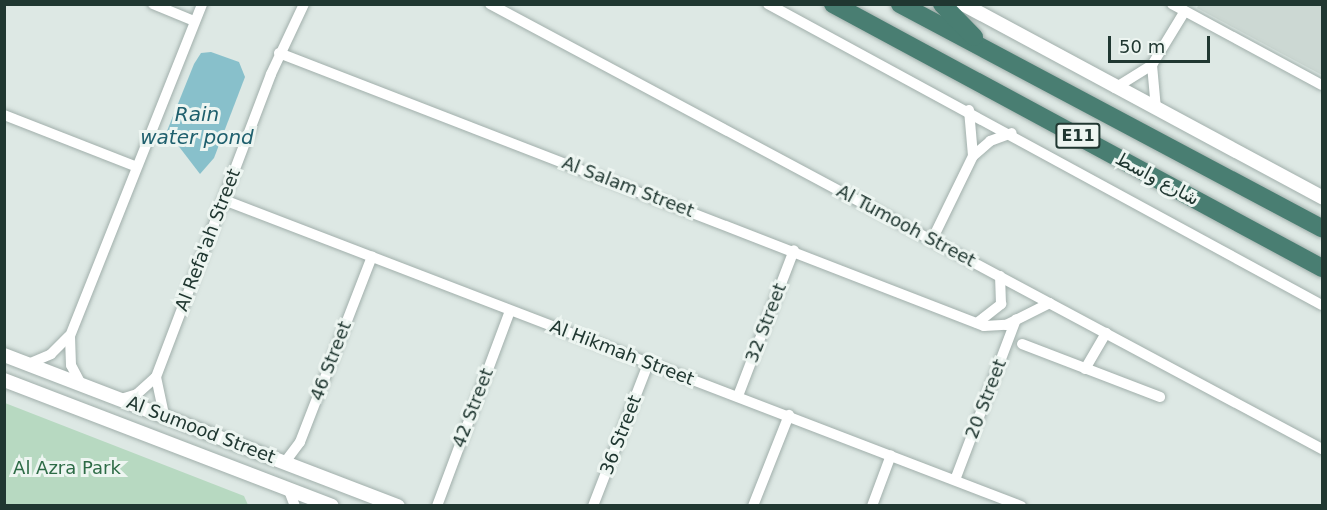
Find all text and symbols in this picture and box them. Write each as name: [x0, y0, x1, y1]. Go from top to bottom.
scale bar: [1111, 24, 1213, 62]
text: 50 m: [1119, 36, 1165, 57]
water label: Rain water pond: [140, 103, 254, 150]
road number: E11: [1054, 123, 1102, 149]
street label: شارع واسط: [1111, 148, 1203, 210]
street label: Al Salam Street: [559, 152, 697, 222]
street label: Al Refa'ah Street: [171, 166, 245, 314]
street label: Al Tumooh Street: [833, 180, 979, 272]
street label: 32 Street: [741, 280, 791, 366]
street label: Al Hikmah Street: [547, 316, 697, 390]
street label: 46 Street: [306, 318, 356, 404]
street label: 20 Street: [961, 356, 1011, 442]
street label: 42 Street: [448, 365, 498, 451]
street label: Al Sumood Street: [124, 392, 278, 468]
street label: 36 Street: [596, 392, 646, 478]
park label: Al Azra Park: [13, 457, 121, 479]

